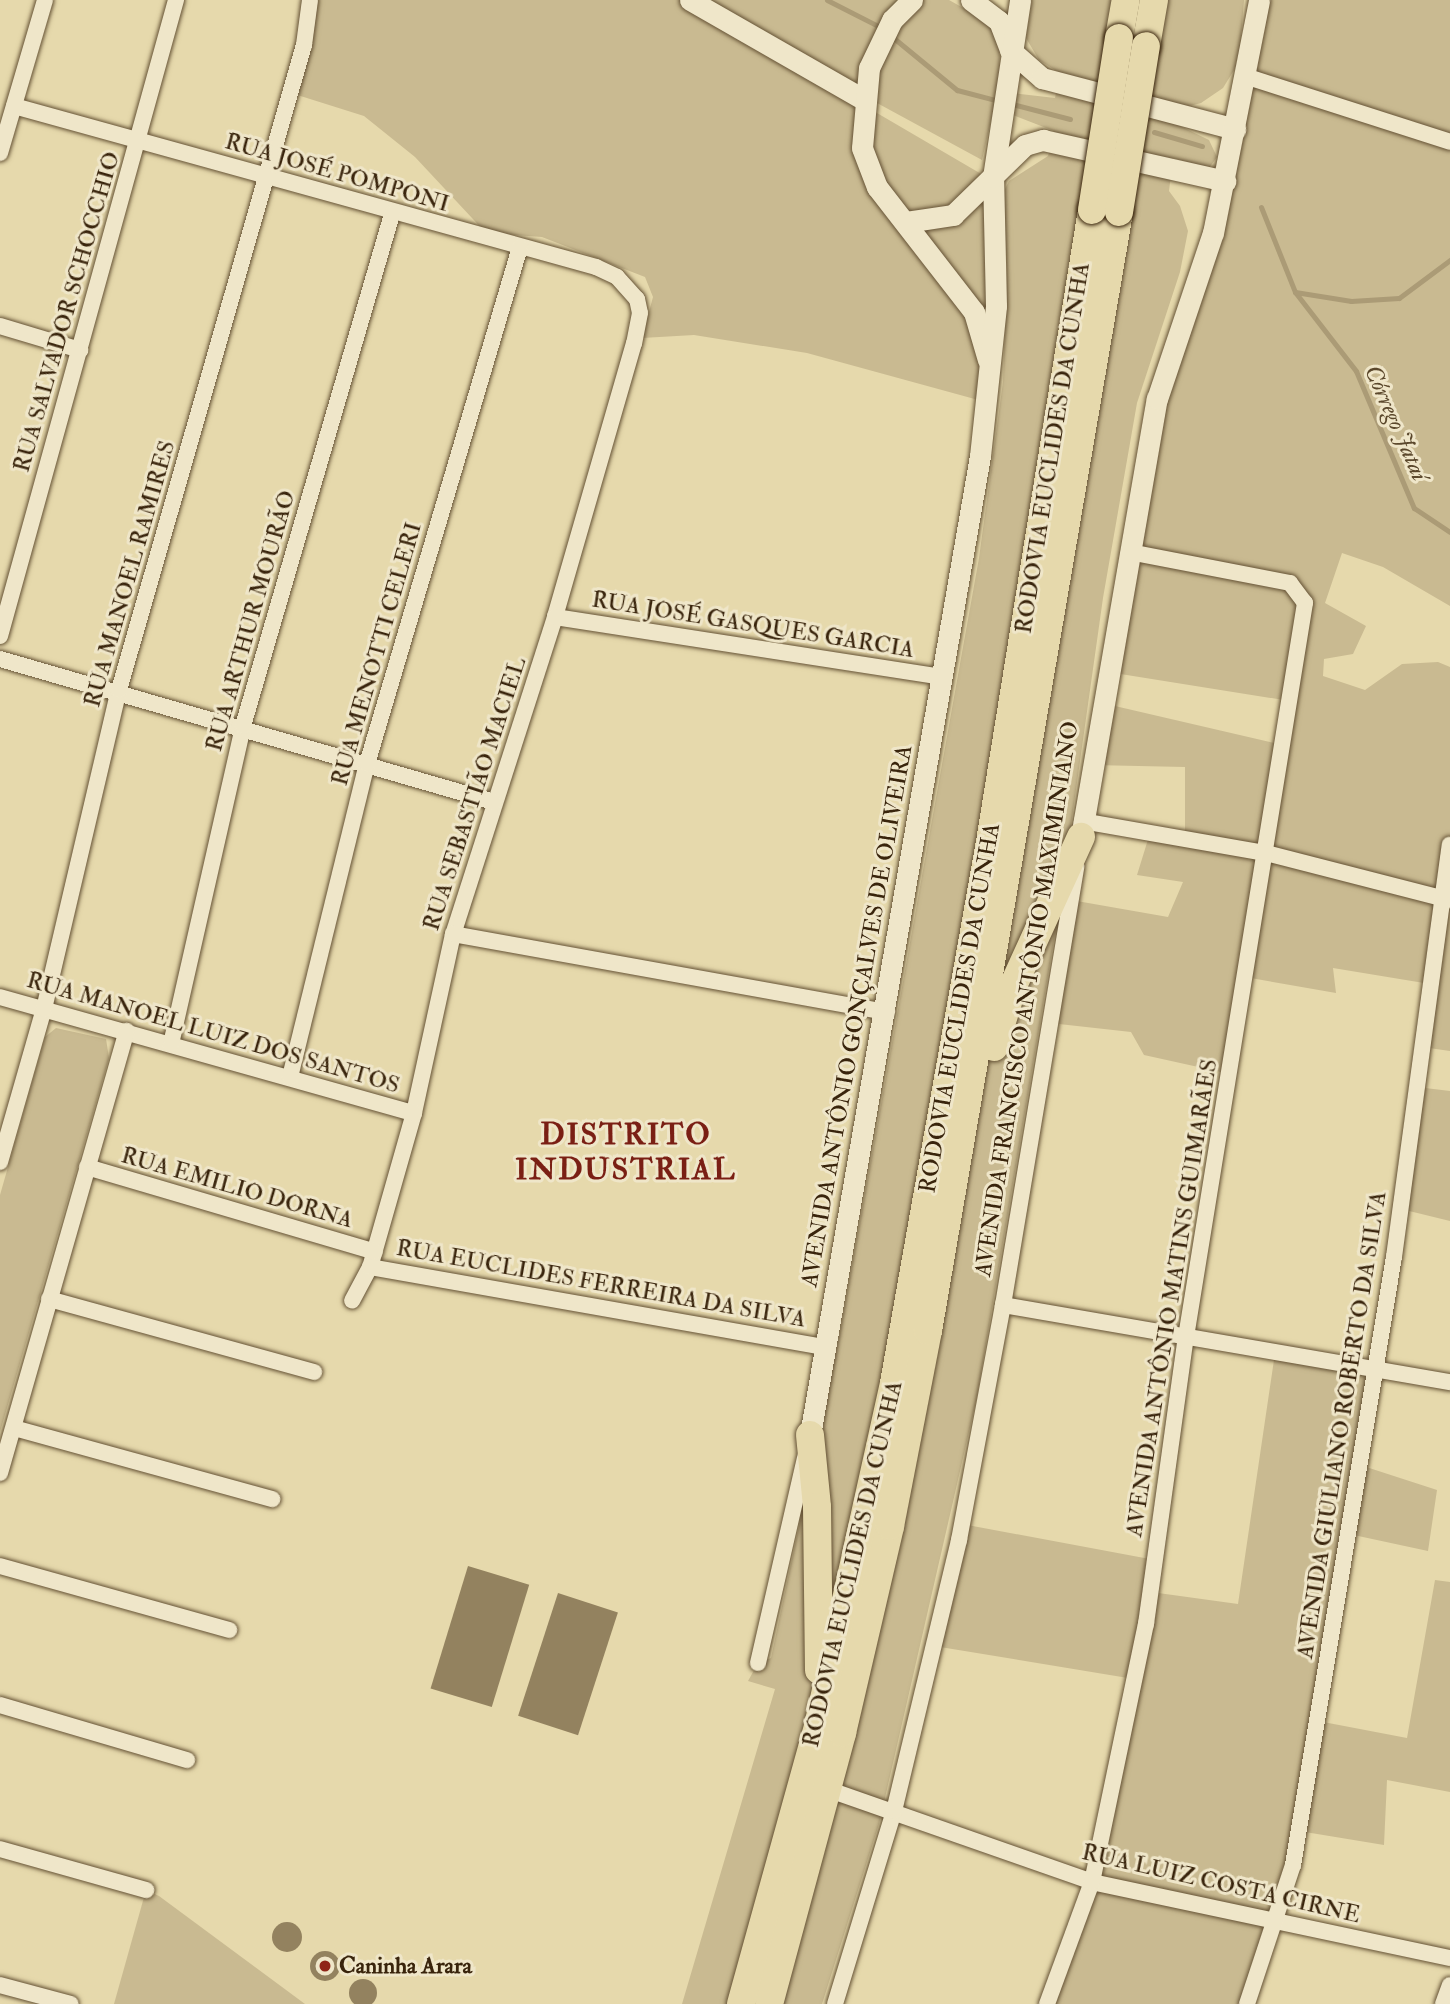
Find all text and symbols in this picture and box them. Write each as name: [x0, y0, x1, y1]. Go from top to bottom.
street label: RUA JOSÉ POMPONI: [222, 128, 452, 218]
street label: RUA SALVADOR SCHOCCHIO: [8, 149, 126, 475]
street label: RODOVIA EUCLIDES DA CUNHA: [1010, 260, 1096, 636]
water label: Córrego Jataí: [1358, 361, 1434, 485]
street label: RUA MANOEL RAMIRES: [79, 438, 181, 710]
street label: RUA ARTHUR MOURÃO: [200, 487, 302, 755]
street label: RUA MENOTTI CELERI: [326, 519, 428, 789]
street label: RUA JOSÉ GASQUES GARCIA: [590, 586, 916, 664]
street label: RUA SEBASTIÃO MACIEL: [418, 654, 532, 934]
street label: AVENIDA FRANCISCO ANTÔNIO MAXIMINIANO: [969, 719, 1085, 1279]
street label: AVENIDA ANTÔNIO GONÇALVES DE OLIVEIRA: [796, 743, 918, 1289]
street label: RODOVIA EUCLIDES DA CUNHA: [914, 821, 1006, 1195]
street label: RUA MANOEL LUIZ DOS SANTOS: [23, 966, 403, 1100]
street label: AVENIDA ANTÔNIO MATINS GUIMARÃES: [1121, 1057, 1223, 1539]
district label: DISTRITO INDUSTRIAL: [516, 1117, 736, 1188]
street label: RUA EMILIO DORNA: [118, 1142, 356, 1234]
street label: AVENIDA GIULIANO ROBERTO DA SILVA: [1291, 1189, 1393, 1661]
street label: RUA EUCLIDES FERREIRA DA SILVA: [394, 1234, 808, 1334]
street label: RODOVIA EUCLIDES DA CUNHA: [797, 1378, 909, 1750]
street label: RUA LUIZ COSTA CIRNE: [1079, 1839, 1363, 1929]
place label: Caninha Arara: [339, 1952, 472, 1980]
marker: Caninha Arara: [317, 1958, 333, 1974]

